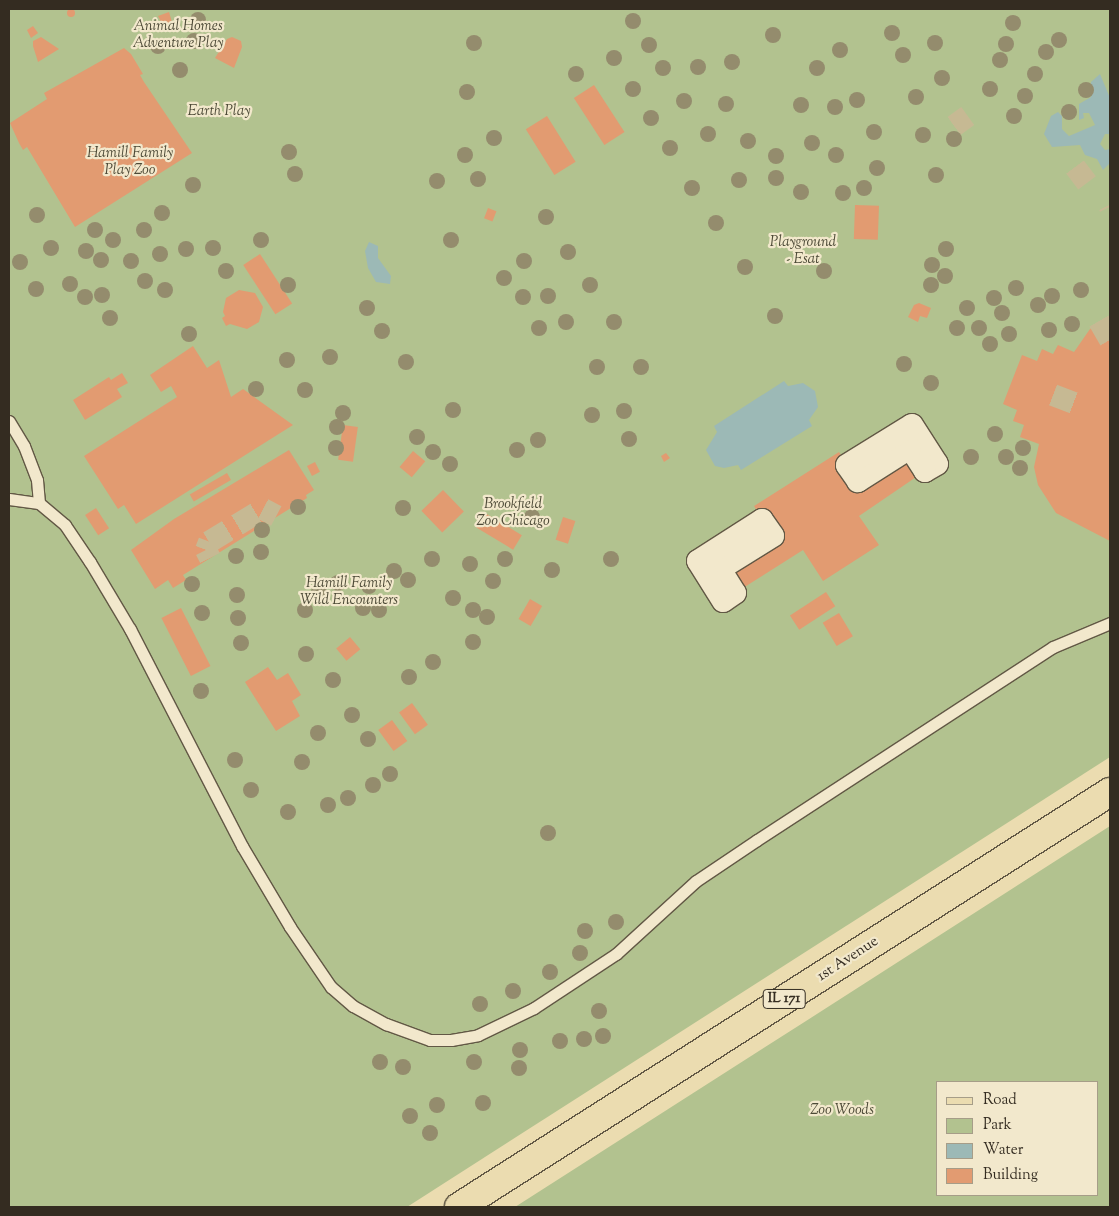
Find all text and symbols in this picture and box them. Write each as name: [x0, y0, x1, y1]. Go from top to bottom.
park label: Animal Homes Adventure Play: [132, 17, 224, 52]
park label: Earth Play: [187, 103, 251, 121]
park label: Hamill Family Play Zoo: [87, 144, 173, 179]
park label: Playground - Esat: [770, 233, 836, 268]
park label: Brookfield Zoo Chicago: [476, 495, 550, 530]
park label: Hamill Family Wild Encounters: [300, 574, 398, 609]
street label: 1st Avenue: [814, 933, 882, 985]
road number: IL 171: [762, 988, 806, 1011]
legend: [936, 1081, 1099, 1196]
text: Road: [983, 1090, 1017, 1111]
park label: Zoo Woods: [810, 1102, 874, 1120]
text: Park: [983, 1115, 1012, 1136]
text: Water: [983, 1140, 1023, 1161]
text: Building: [983, 1165, 1038, 1186]

